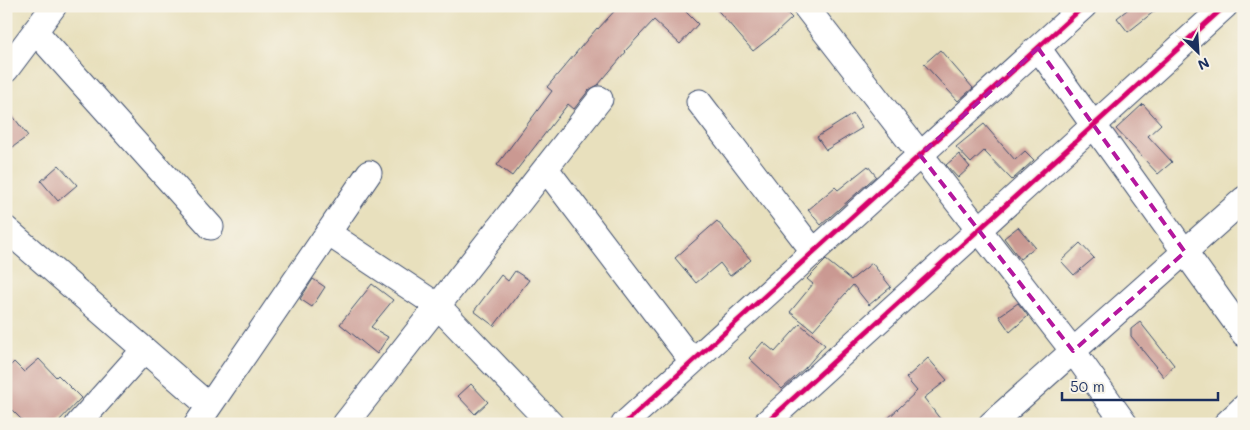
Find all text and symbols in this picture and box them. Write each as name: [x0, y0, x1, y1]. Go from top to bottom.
north arrow: [1172, 28, 1222, 78]
text: N: [1195, 53, 1213, 75]
scale bar: [1062, 370, 1219, 402]
text: 50 m: [1070, 376, 1105, 396]

